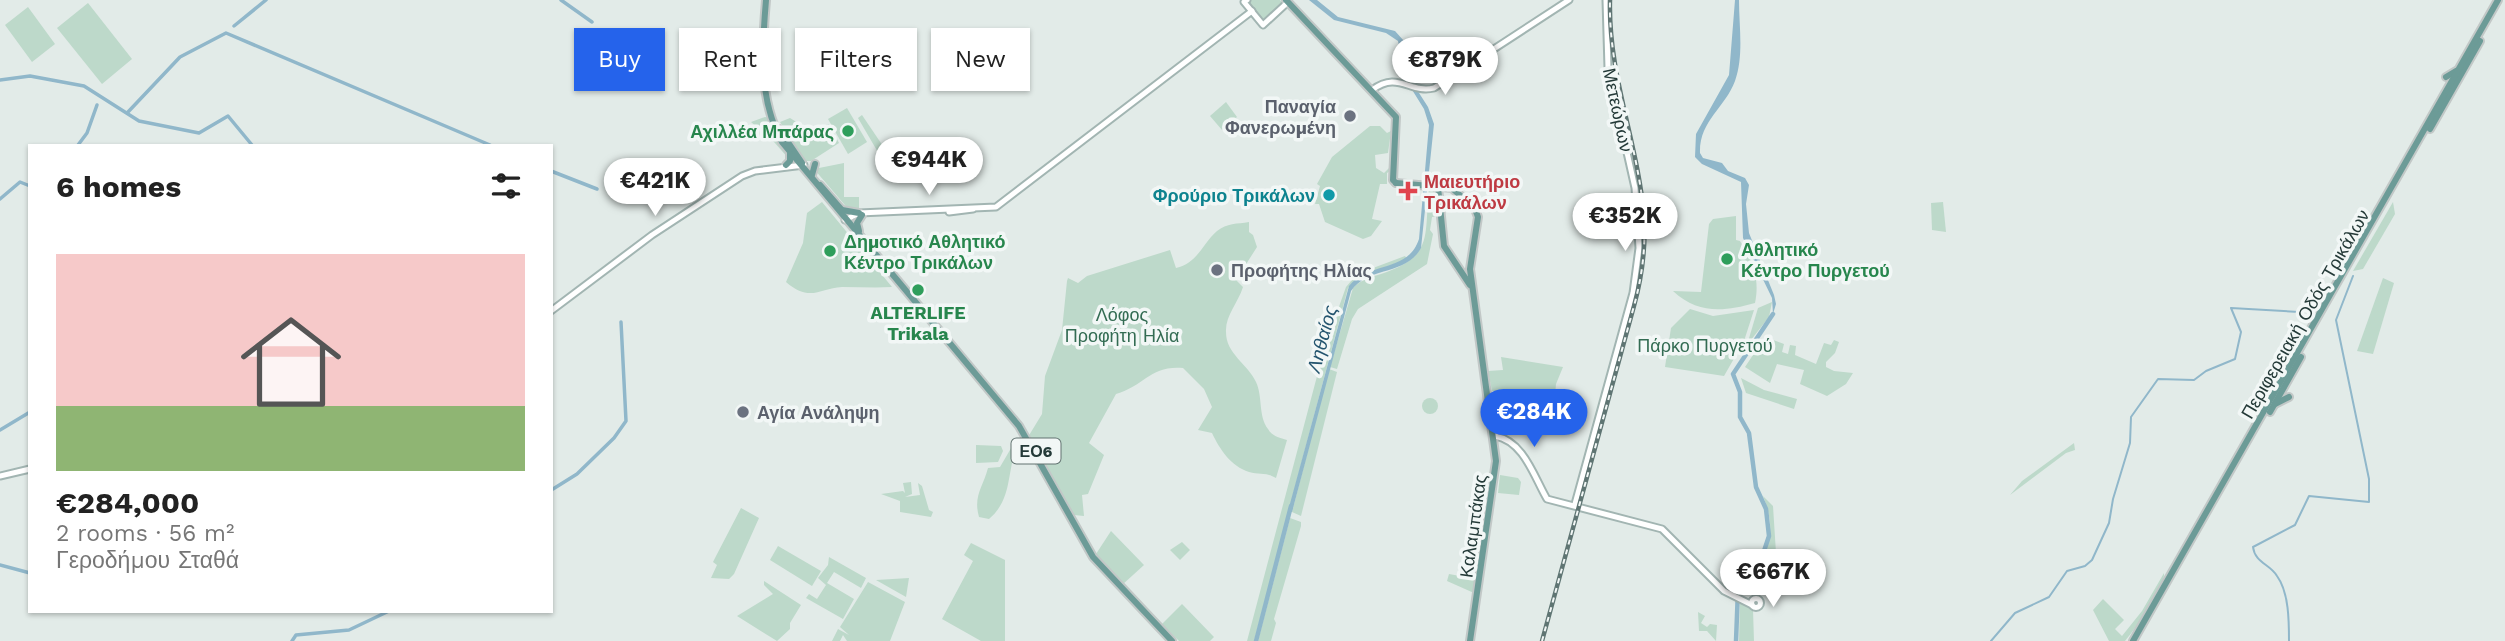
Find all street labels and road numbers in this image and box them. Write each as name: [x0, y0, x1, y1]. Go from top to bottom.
street label: Μετεώρων: [1599, 66, 1637, 154]
street label: Περιφερειακή Οδός Τρικάλων: [2236, 206, 2374, 422]
road number: ΕΟ6: [1012, 438, 1060, 464]
street label: Καλαμπάκας: [1455, 473, 1491, 579]

